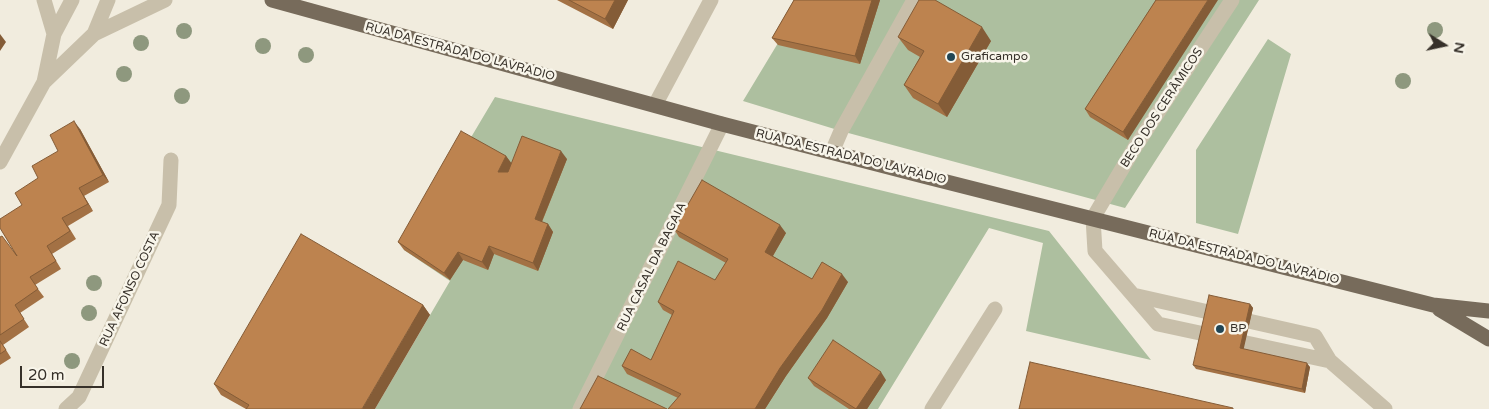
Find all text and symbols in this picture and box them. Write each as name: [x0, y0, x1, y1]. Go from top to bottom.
street label: RUA DA ESTRADA DO LAVRADIO: [364, 20, 556, 84]
north arrow: [1419, 20, 1469, 70]
text: N: [1450, 41, 1469, 55]
street label: BECO DOS CERÂMICOS: [1118, 45, 1206, 171]
place label: Graficampo: [961, 50, 1028, 64]
marker: Graficampo: [945, 51, 957, 63]
street label: RUA DA ESTRADA DO LAVRADIO: [754, 126, 948, 188]
street label: RUA CASAL DA BAGAIA: [615, 200, 689, 334]
street label: RUA DA ESTRADA DO LAVRADIO: [1147, 226, 1341, 288]
street label: RUA AFONSO COSTA: [97, 229, 163, 349]
place label: BP: [1230, 322, 1246, 336]
marker: BP: [1214, 323, 1226, 335]
scale bar: [22, 356, 106, 388]
text: 20 m: [28, 366, 65, 384]

